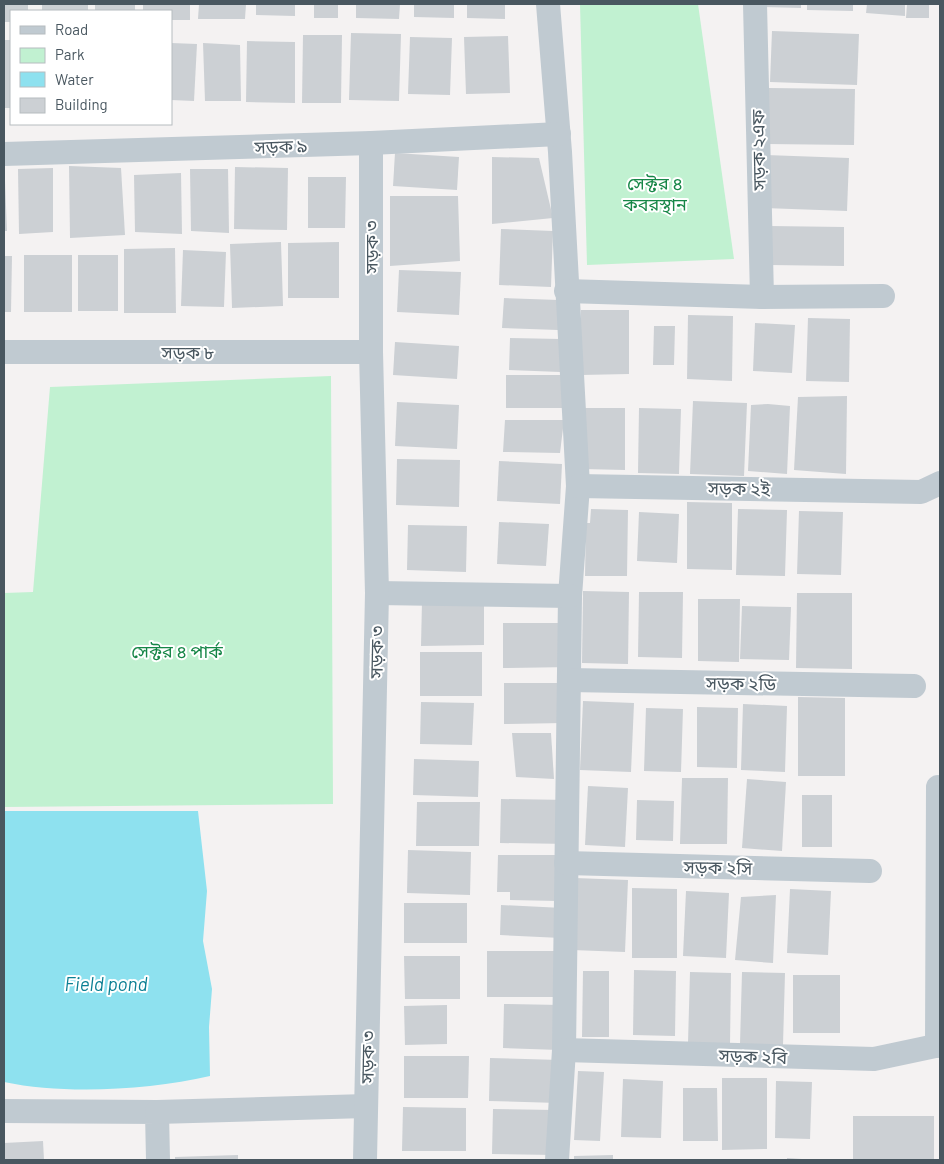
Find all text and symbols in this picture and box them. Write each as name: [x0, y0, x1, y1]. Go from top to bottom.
legend: [10, 10, 172, 125]
text: Road: [55, 20, 88, 38]
text: Park: [55, 45, 85, 63]
text: Water: [55, 70, 94, 88]
text: Building: [55, 95, 108, 113]
street label: সড়ক ২এফ: [746, 108, 770, 192]
street label: সড়ক ৯: [253, 134, 308, 158]
park label: সেক্টর ৪ কবরস্থান: [622, 172, 688, 215]
street label: সড়ক ৩: [360, 220, 382, 274]
street label: সড়ক ৮: [161, 341, 215, 363]
street label: সড়ক ২ই: [707, 476, 771, 500]
street label: সড়ক ৩: [365, 625, 387, 680]
park label: সেক্টর ৪ পার্ক: [131, 640, 223, 662]
street label: সড়ক ২ডি: [705, 671, 777, 695]
street label: সড়ক ২সি: [682, 855, 753, 879]
water label: Field pond: [65, 972, 147, 995]
street label: সড়ক ৩: [356, 1030, 378, 1085]
street label: সড়ক ২বি: [717, 1044, 788, 1068]

